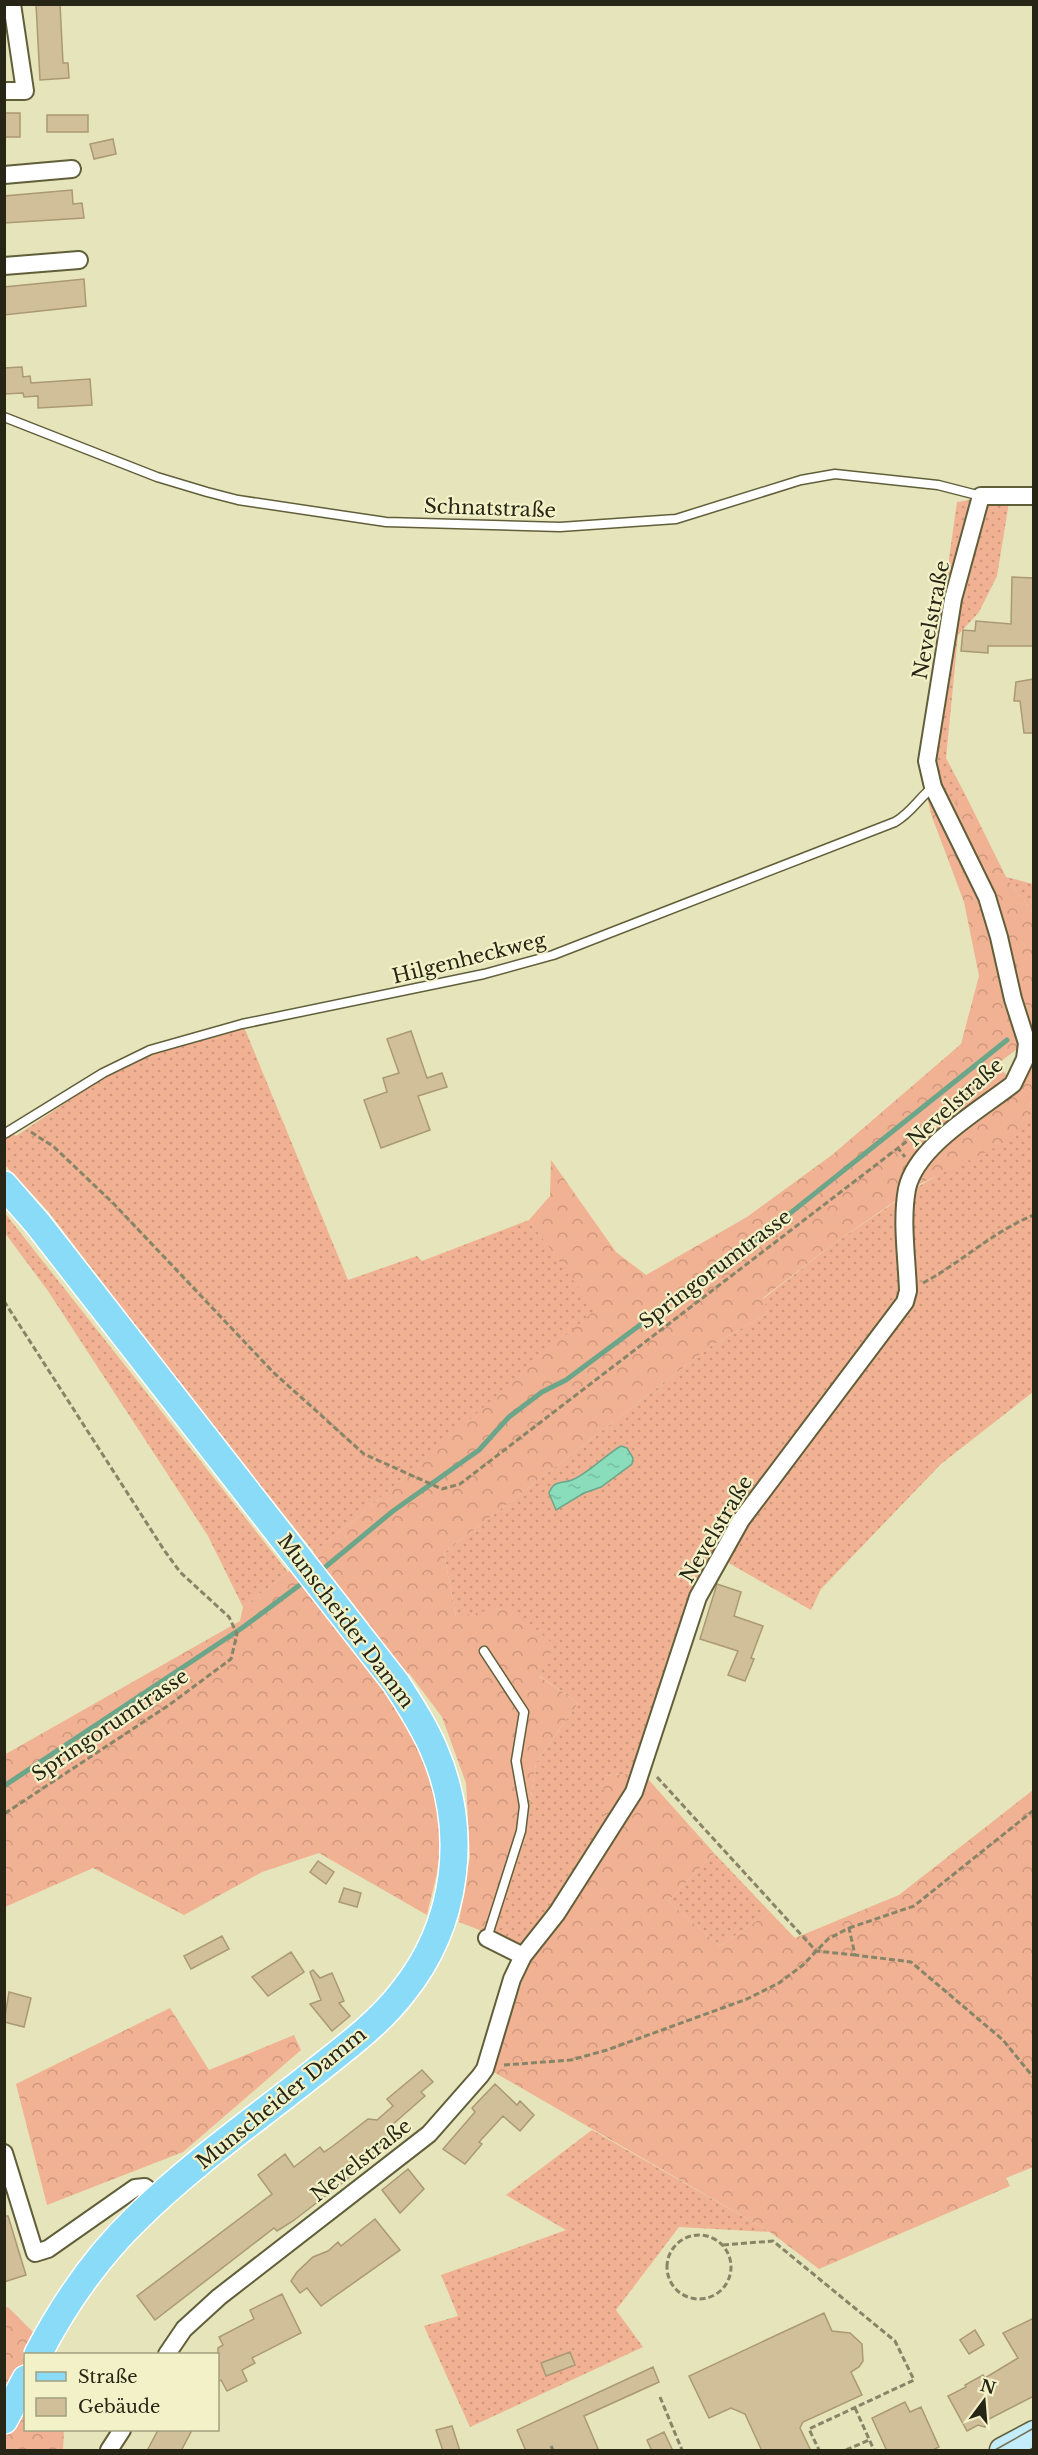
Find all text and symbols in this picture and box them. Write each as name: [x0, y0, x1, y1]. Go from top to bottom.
street label: Schnatstraße: [424, 494, 556, 522]
street label: Nevelstraße: [908, 558, 954, 682]
street label: Hilgenheckweg: [390, 927, 549, 989]
street label: Nevelstraße: [902, 1053, 1008, 1151]
street label: Springorumtrasse: [634, 1204, 796, 1334]
street label: Nevelstraße: [675, 1471, 757, 1587]
street label: Munscheider Damm: [273, 1529, 420, 1713]
street label: Springorumtrasse: [27, 1664, 193, 1786]
street label: Munscheider Damm: [191, 2022, 371, 2174]
street label: Nevelstraße: [306, 2113, 416, 2207]
legend: [24, 2353, 219, 2431]
text: Straße: [78, 2366, 138, 2388]
north arrow: [954, 2371, 1014, 2431]
text: N: [978, 2375, 998, 2398]
text: Gebäude: [78, 2396, 160, 2418]

